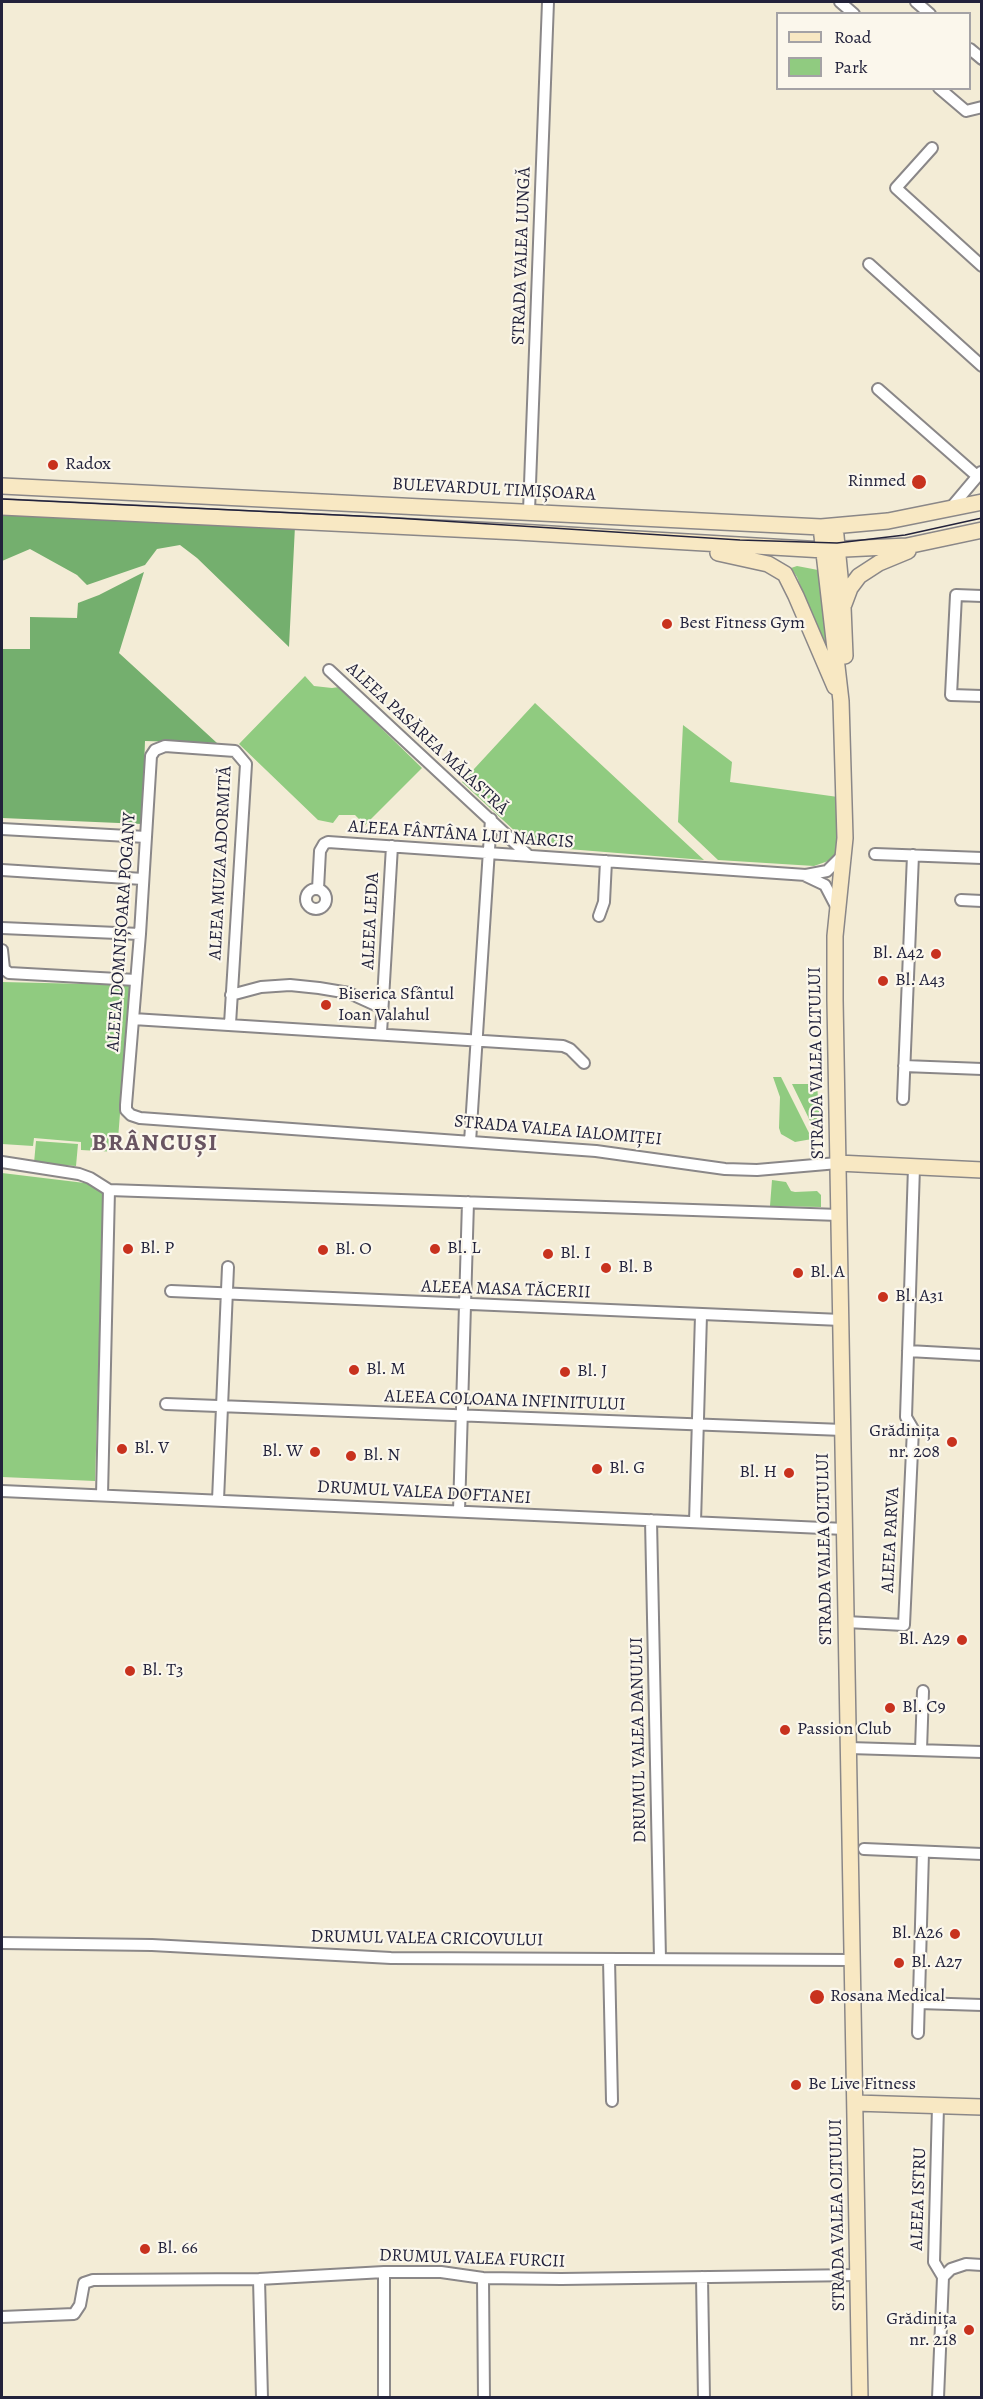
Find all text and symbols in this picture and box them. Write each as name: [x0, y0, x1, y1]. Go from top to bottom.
legend: [776, 12, 971, 90]
text: Road: [834, 25, 871, 49]
text: Park: [834, 55, 868, 79]
street label: STRADA VALEA LUNGĂ: [508, 166, 536, 346]
place label: Radox: [65, 454, 111, 476]
marker: Radox: [46, 458, 60, 472]
place label: Rinmed: [848, 471, 906, 493]
marker: Rinmed: [910, 473, 928, 491]
street label: BULEVARDUL TIMIȘOARA: [392, 474, 596, 506]
place label: Best Fitness Gym: [679, 613, 805, 635]
marker: Best Fitness Gym: [660, 617, 674, 631]
street label: ALEEA PASĂREA MĂIASTRĂ: [341, 658, 513, 820]
street label: ALEEA MUZA ADORMITĂ: [205, 765, 237, 961]
street label: ALEEA DOMNIȘOARA POGANY: [103, 812, 141, 1052]
street label: ALEEA FÂNTÂNA LUI NARCIS: [347, 816, 575, 854]
street label: ALEEA LEDA: [358, 872, 384, 970]
place label: Bl. A42: [873, 943, 924, 965]
marker: Bl. A42: [929, 947, 943, 961]
street label: STRADA VALEA OLTULUI: [805, 967, 829, 1159]
place label: Bl. A43: [895, 970, 945, 992]
marker: Bl. A43: [876, 974, 890, 988]
place label: Biserica Sfântul Ioan Valahul: [338, 984, 454, 1026]
marker: Biserica Sfântul Ioan Valahul: [319, 998, 333, 1012]
street label: STRADA VALEA IALOMIȚEI: [453, 1111, 663, 1151]
district label: BRÂNCUȘI: [91, 1130, 219, 1158]
place label: Bl. P: [140, 1238, 174, 1260]
place label: Bl. L: [447, 1238, 480, 1260]
place label: Bl. O: [335, 1239, 372, 1261]
marker: Bl. P: [121, 1242, 135, 1256]
marker: Bl. L: [428, 1242, 442, 1256]
marker: Bl. O: [316, 1243, 330, 1257]
place label: Bl. I: [560, 1243, 591, 1265]
marker: Bl. I: [541, 1247, 555, 1261]
place label: Bl. B: [618, 1257, 653, 1279]
marker: Bl. B: [599, 1261, 613, 1275]
place label: Bl. A: [810, 1262, 845, 1284]
marker: Bl. A: [791, 1266, 805, 1280]
street label: ALEEA MASA TĂCERII: [421, 1276, 591, 1304]
place label: Bl. A31: [895, 1286, 943, 1308]
marker: Bl. A31: [876, 1290, 890, 1304]
place label: Bl. M: [366, 1359, 405, 1381]
place label: Bl. J: [577, 1361, 607, 1383]
marker: Bl. M: [347, 1363, 361, 1377]
marker: Bl. J: [558, 1365, 572, 1379]
street label: ALEEA COLOANA INFINITULUI: [384, 1386, 626, 1416]
place label: Grădinița nr. 208: [869, 1421, 940, 1464]
marker: Grădinița nr. 208: [945, 1435, 959, 1449]
place label: Bl. V: [134, 1438, 169, 1460]
place label: Bl. W: [262, 1441, 303, 1463]
marker: Bl. V: [115, 1442, 129, 1456]
marker: Bl. W: [308, 1445, 322, 1459]
place label: Bl. N: [363, 1445, 400, 1467]
marker: Bl. N: [344, 1449, 358, 1463]
street label: STRADA VALEA OLTULUI: [813, 1453, 837, 1645]
place label: Bl. G: [609, 1458, 645, 1480]
marker: Bl. G: [590, 1462, 604, 1476]
place label: Bl. H: [739, 1462, 777, 1484]
marker: Bl. H: [782, 1466, 796, 1480]
street label: DRUMUL VALEA DOFTANEI: [316, 1477, 532, 1509]
street label: ALEEA PARVA: [877, 1487, 905, 1593]
place label: Bl. A29: [899, 1629, 950, 1651]
marker: Bl. A29: [955, 1633, 969, 1647]
street label: DRUMUL VALEA DANULUI: [626, 1637, 652, 1843]
place label: Bl. T3: [142, 1660, 184, 1682]
marker: Bl. T3: [123, 1664, 137, 1678]
place label: Bl. C9: [902, 1697, 946, 1719]
marker: Bl. C9: [883, 1701, 897, 1715]
place label: Passion Club: [797, 1719, 891, 1741]
marker: Passion Club: [778, 1723, 792, 1737]
place label: Bl. A26: [891, 1923, 943, 1945]
street label: DRUMUL VALEA CRICOVULUI: [310, 1926, 544, 1952]
marker: Bl. A26: [948, 1927, 962, 1941]
place label: Bl. A27: [911, 1952, 962, 1974]
marker: Bl. A27: [892, 1956, 906, 1970]
place label: Rosana Medical: [830, 1986, 945, 2008]
marker: Rosana Medical: [808, 1988, 826, 2006]
place label: Be Live Fitness: [808, 2074, 916, 2096]
marker: Be Live Fitness: [789, 2078, 803, 2092]
street label: STRADA VALEA OLTULUI: [826, 2119, 850, 2311]
street label: ALEEA ISTRU: [906, 2147, 932, 2251]
place label: Bl. 66: [157, 2238, 198, 2260]
marker: Bl. 66: [138, 2242, 152, 2256]
street label: DRUMUL VALEA FURCII: [378, 2245, 566, 2273]
place label: Grădinița nr. 218: [886, 2309, 957, 2352]
marker: Grădinița nr. 218: [962, 2323, 976, 2337]

